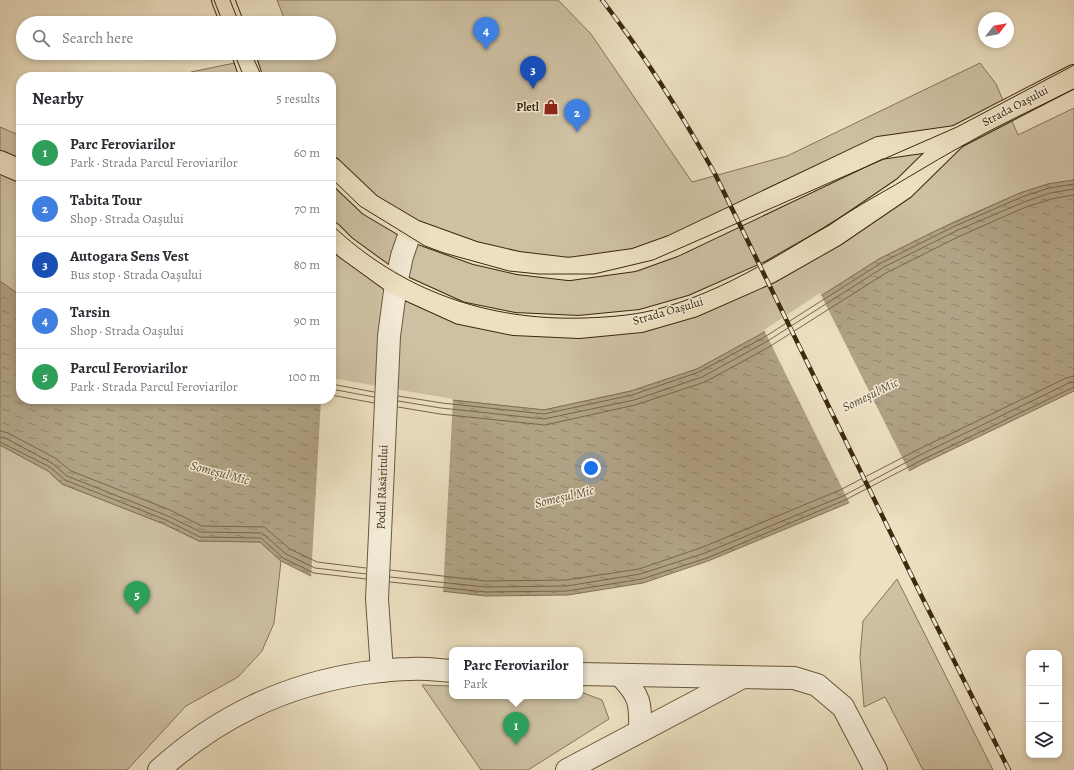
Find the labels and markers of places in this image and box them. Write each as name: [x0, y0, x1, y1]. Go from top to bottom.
pin: 4: [473, 17, 499, 50]
pin: 3: [520, 56, 546, 89]
shop icon: Pletl: [542, 98, 560, 116]
place label: Pletl: [516, 99, 540, 115]
pin: 2: [564, 99, 590, 132]
pin: 5: [124, 581, 150, 614]
pin: 1: [503, 712, 529, 745]

